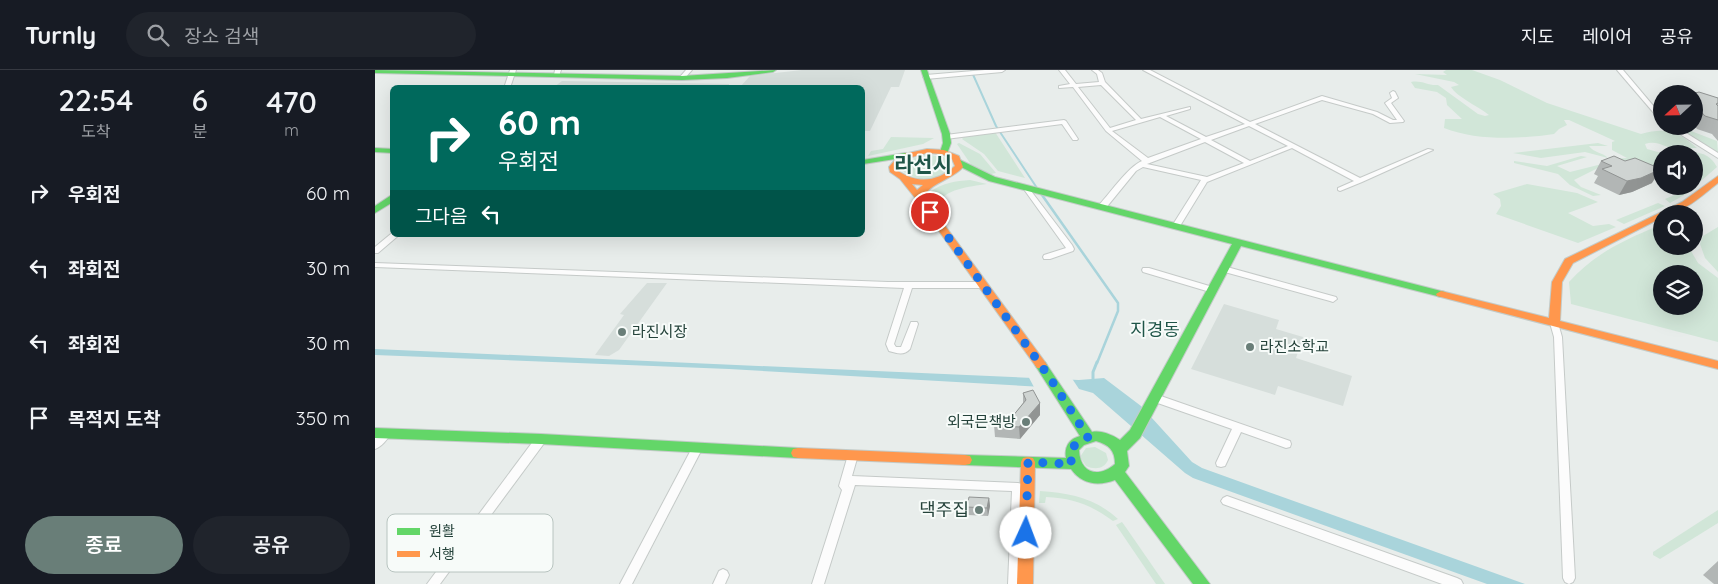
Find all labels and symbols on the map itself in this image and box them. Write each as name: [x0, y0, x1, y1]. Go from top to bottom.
north arrow: [1653, 85, 1703, 135]
district label: 라선시: [894, 151, 952, 177]
pin: [909, 191, 951, 233]
district label: 지경동: [1130, 318, 1180, 341]
place label: 라진시장: [632, 322, 687, 341]
marker: 라진시장: [616, 326, 628, 338]
place label: 라진소학교: [1260, 337, 1329, 356]
marker: 라진소학교: [1244, 341, 1256, 353]
place label: 외국믄책방: [947, 412, 1016, 431]
marker: 외국믄책방: [1020, 416, 1032, 428]
place label: 댁주집: [919, 498, 969, 521]
marker: 댁주집: [973, 504, 985, 516]
position arrow: [999, 506, 1051, 558]
legend: [387, 514, 553, 572]
text: 원활: [429, 522, 455, 540]
text: 서행: [429, 545, 455, 563]

